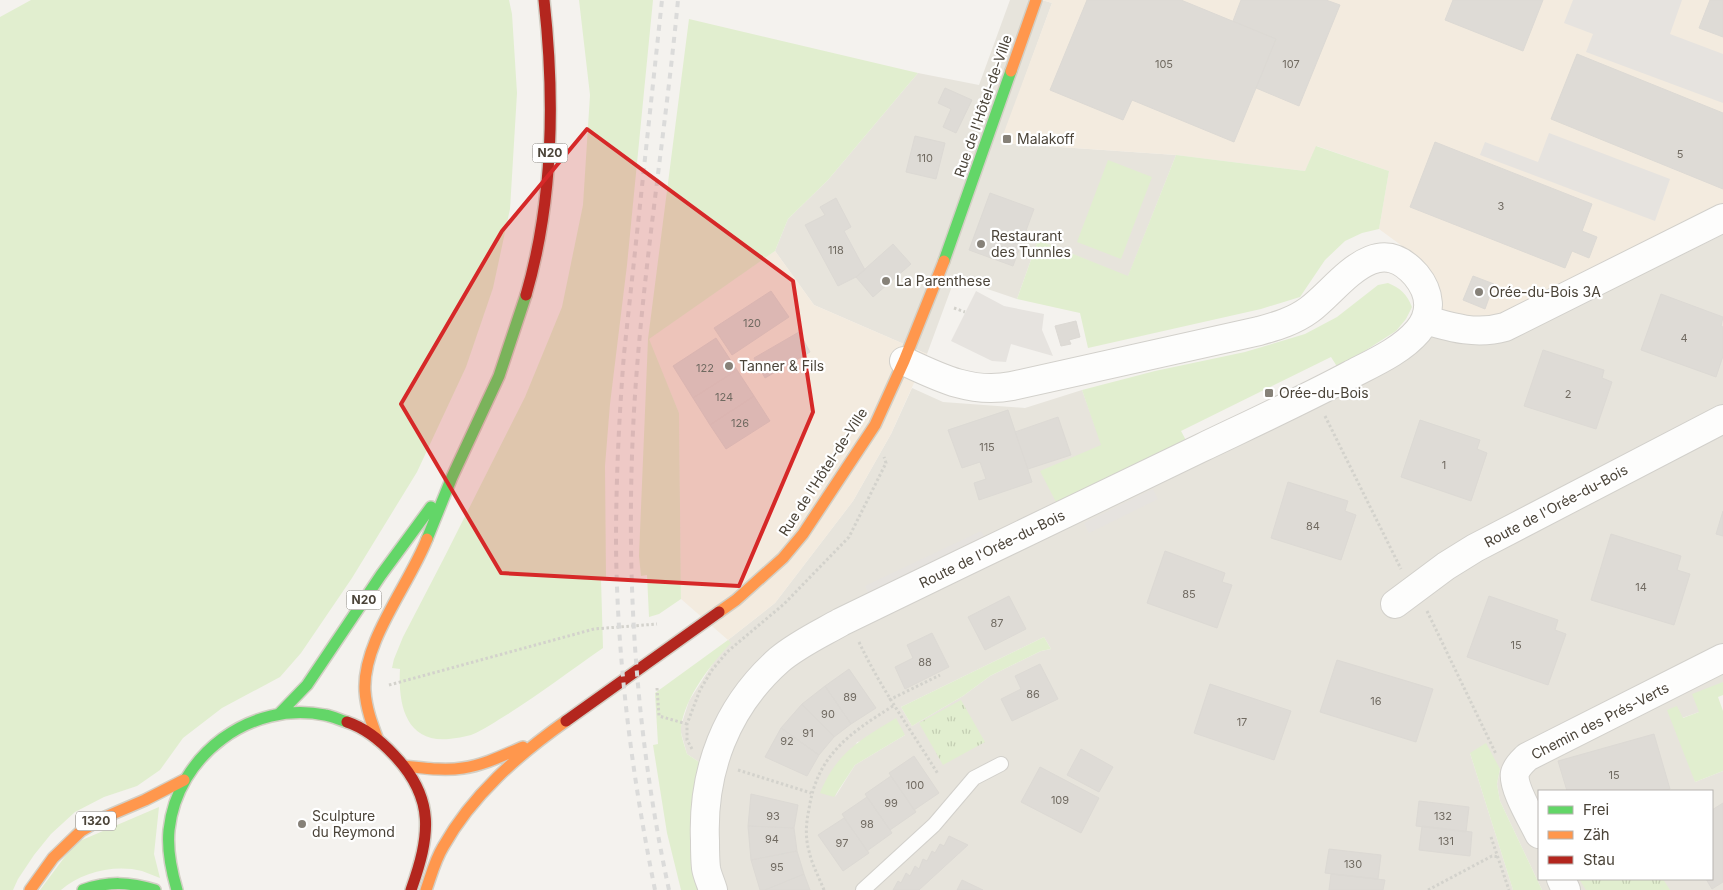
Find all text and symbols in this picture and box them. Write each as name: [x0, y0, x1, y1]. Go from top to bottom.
street label: Rue de l'Hôtel-de-Ville: [950, 32, 1015, 179]
house number: 105: [1155, 57, 1173, 71]
house number: 107: [1282, 57, 1300, 71]
place label: Malakoff: [1017, 130, 1074, 147]
marker: Malakoff: [1001, 133, 1013, 145]
road number: N20: [532, 144, 568, 162]
house number: 5: [1677, 147, 1684, 161]
house number: 110: [917, 151, 933, 165]
house number: 3: [1498, 199, 1505, 213]
place label: Restaurant des Tunnles: [991, 227, 1071, 260]
marker: Restaurant des Tunnles: [975, 238, 987, 250]
house number: 118: [828, 243, 844, 257]
place label: La Parenthese: [896, 272, 991, 289]
marker: La Parenthese: [880, 275, 892, 287]
place label: Orée-du-Bois 3A: [1489, 283, 1601, 300]
marker: Orée-du-Bois 3A: [1473, 286, 1485, 298]
house number: 120: [743, 316, 761, 330]
house number: 4: [1680, 331, 1688, 345]
place label: Tanner & Fils: [739, 357, 824, 374]
marker: Tanner & Fils: [723, 360, 735, 372]
house number: 122: [696, 361, 714, 375]
place label: Orée-du-Bois: [1279, 384, 1369, 401]
marker: Orée-du-Bois: [1263, 387, 1275, 399]
house number: 2: [1565, 387, 1571, 401]
house number: 124: [715, 390, 733, 404]
street label: Rue de l'Hôtel-de-Ville: [775, 404, 870, 539]
house number: 126: [731, 416, 749, 430]
house number: 115: [979, 440, 995, 454]
house number: 1: [1442, 458, 1446, 472]
street label: Route de l'Orée-du-Bois: [1481, 461, 1630, 551]
street label: Route de l'Orée-du-Bois: [916, 506, 1067, 591]
house number: 84: [1306, 519, 1320, 533]
house number: 14: [1635, 580, 1647, 594]
house number: 85: [1182, 587, 1196, 601]
road number: N20: [346, 590, 382, 610]
house number: 87: [990, 616, 1004, 630]
house number: 15: [1510, 638, 1522, 652]
house number: 88: [918, 655, 932, 669]
street label: Chemin des Prés-Verts: [1528, 678, 1671, 763]
house number: 86: [1026, 687, 1040, 701]
house number: 89: [843, 690, 857, 704]
house number: 16: [1370, 694, 1382, 708]
house number: 90: [821, 707, 835, 721]
house number: 17: [1237, 715, 1247, 729]
house number: 91: [802, 726, 814, 740]
house number: 92: [780, 734, 794, 748]
house number: 15: [1608, 768, 1620, 782]
house number: 100: [906, 778, 924, 792]
legend: [1538, 790, 1713, 880]
house number: 109: [1051, 793, 1069, 807]
house number: 99: [884, 796, 898, 810]
text: Frei: [1583, 800, 1609, 819]
place label: Sculpture du Reymond: [312, 807, 395, 840]
house number: 93: [766, 809, 780, 823]
house number: 132: [1434, 809, 1452, 823]
road number: 1320: [76, 811, 116, 830]
house number: 98: [860, 817, 874, 831]
marker: Sculpture du Reymond: [296, 818, 308, 830]
text: Zäh: [1583, 825, 1610, 844]
house number: 94: [765, 832, 779, 846]
house number: 131: [1438, 834, 1454, 848]
house number: 97: [836, 836, 848, 850]
text: Stau: [1583, 850, 1615, 869]
house number: 130: [1344, 857, 1362, 871]
house number: 95: [770, 860, 784, 874]

